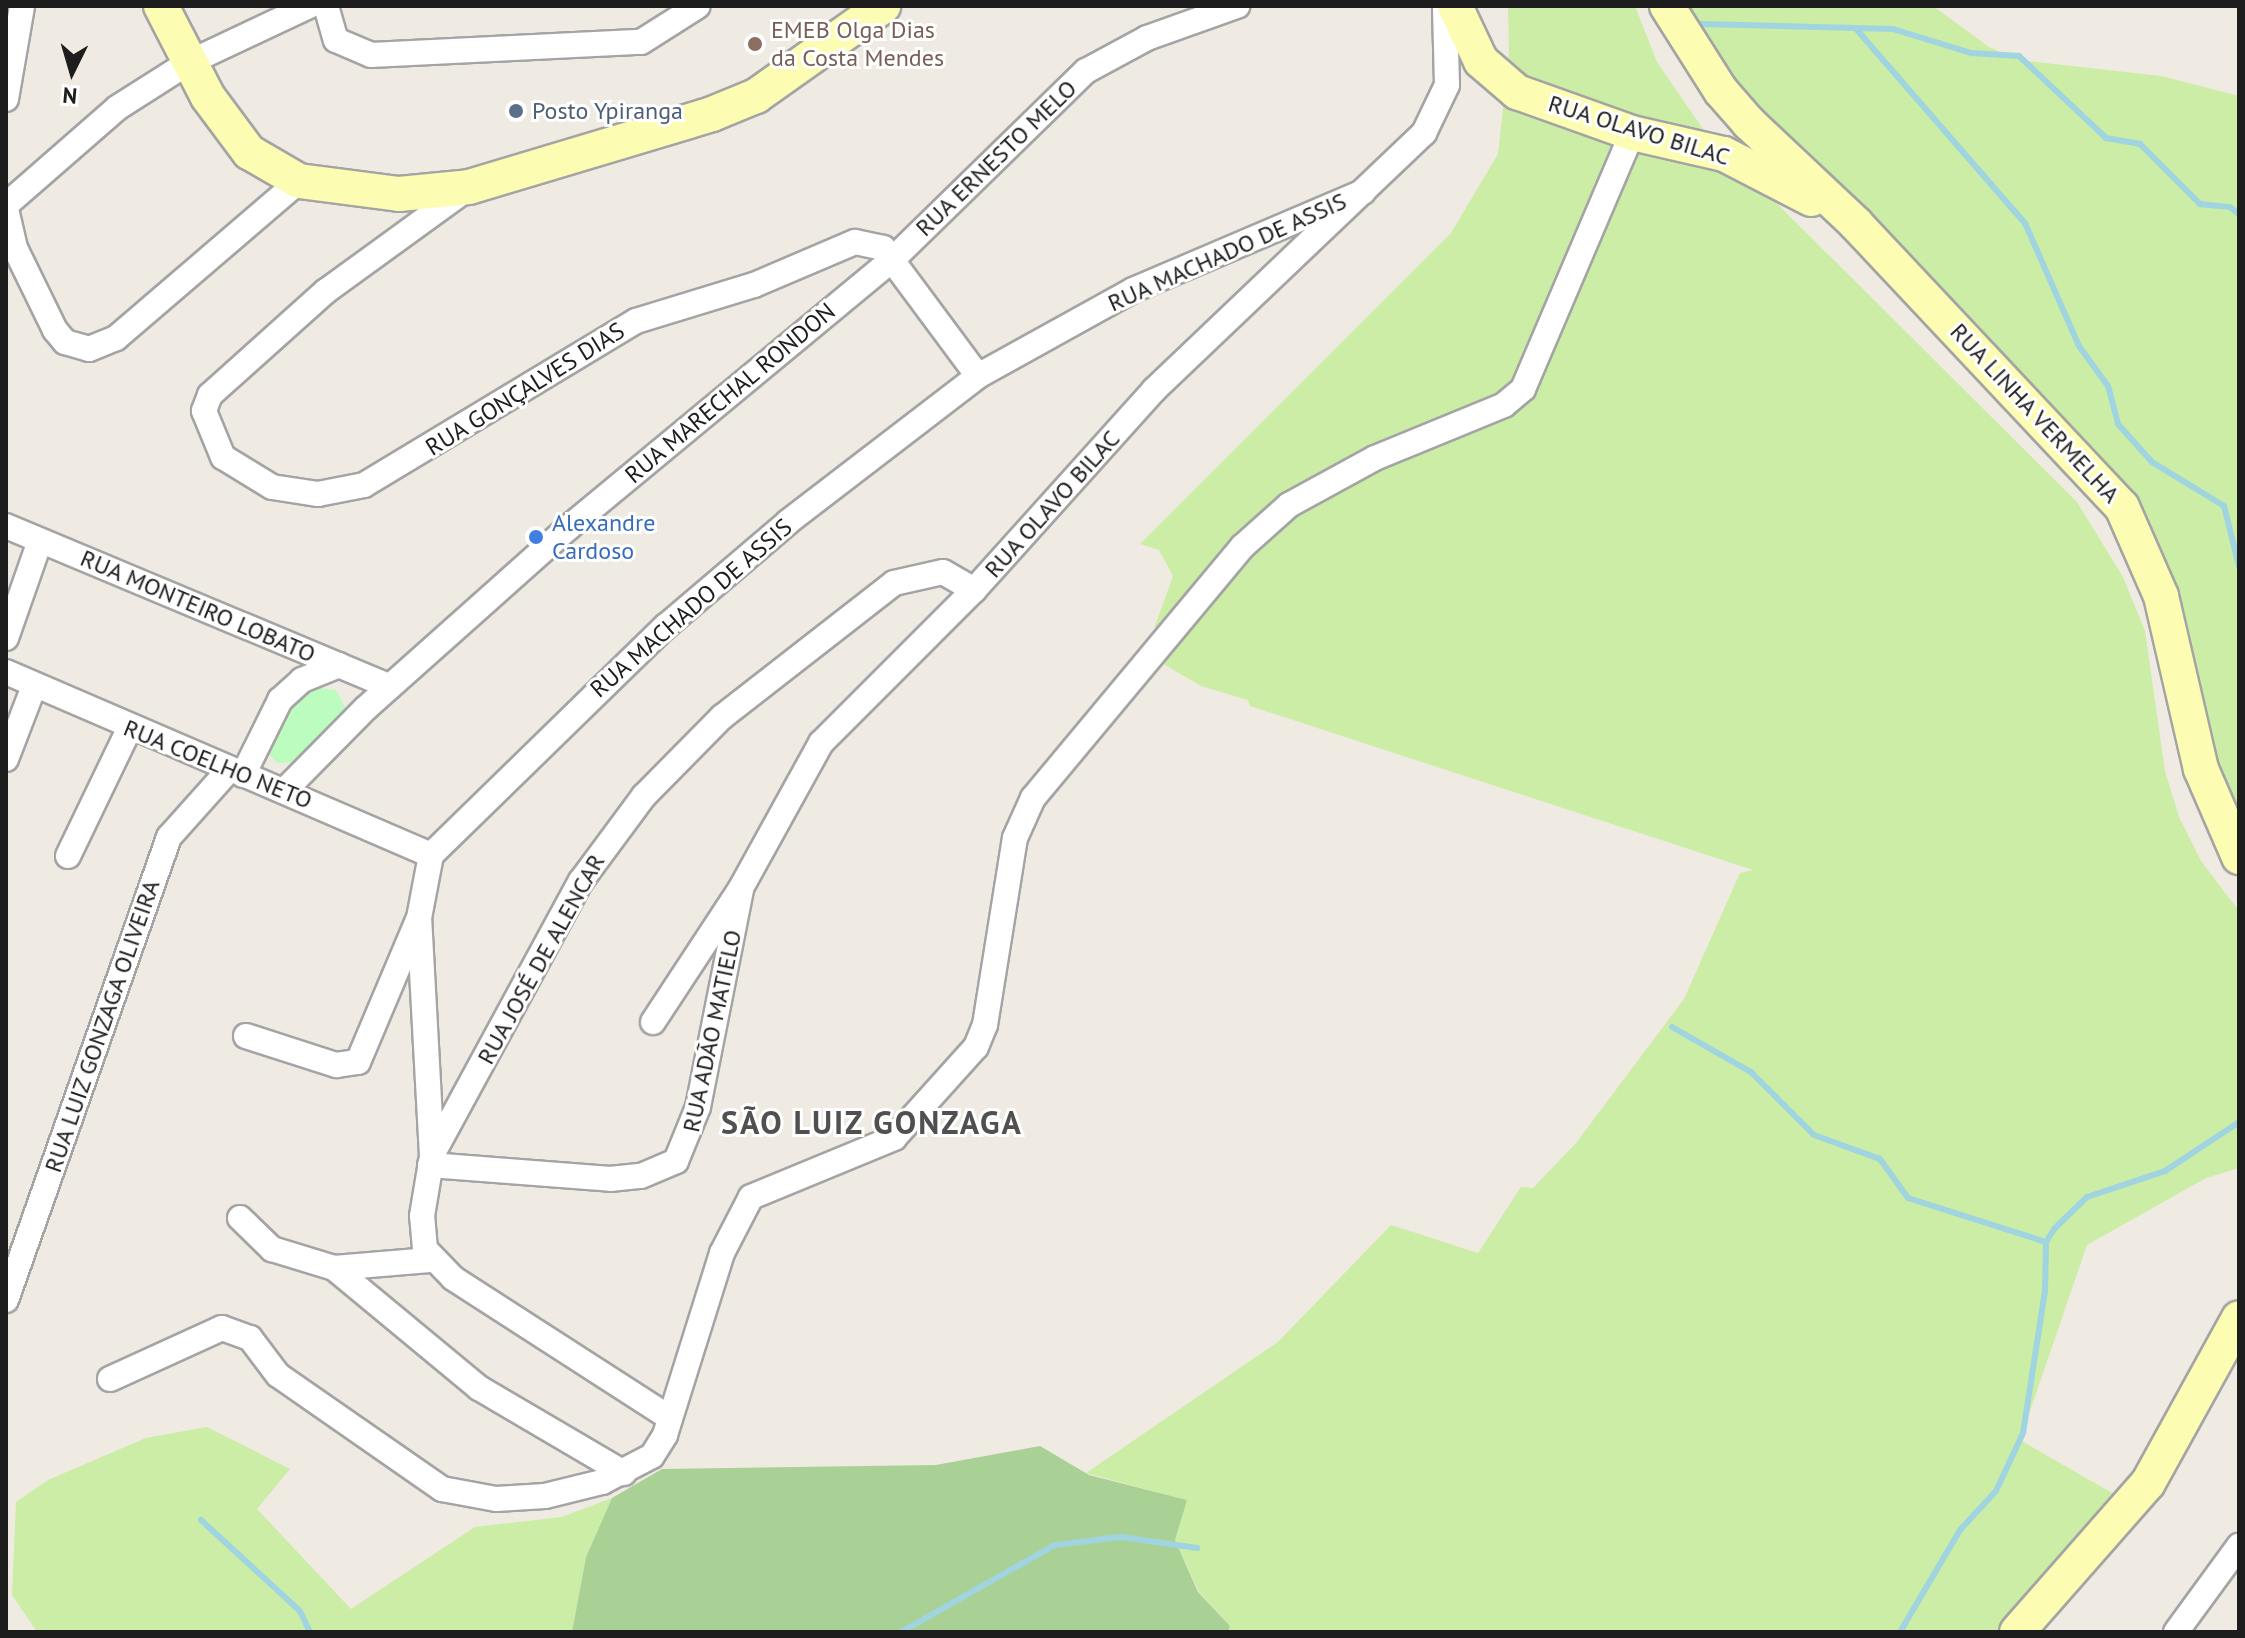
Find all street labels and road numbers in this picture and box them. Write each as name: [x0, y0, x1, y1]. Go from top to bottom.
street label: RUA ERNESTO MELO: [909, 74, 1083, 242]
street label: RUA OLAVO BILAC: [1544, 89, 1734, 171]
street label: RUA MACHADO DE ASSIS: [1103, 186, 1351, 318]
street label: RUA MARECHAL RONDON: [618, 296, 842, 490]
street label: RUA GONÇALVES DIAS: [420, 316, 630, 462]
street label: RUA LINHA VERMELHA: [1943, 316, 2127, 510]
street label: RUA OLAVO BILAC: [978, 424, 1126, 584]
street label: RUA MACHADO DE ASSIS: [584, 512, 798, 704]
street label: RUA MONTEIRO LOBATO: [76, 543, 320, 669]
street label: RUA COELHO NETO: [119, 713, 317, 815]
street label: RUA JOSÉ DE ALENCAR: [471, 848, 611, 1070]
street label: RUA LUIZ GONZAGA OLIVEIRA: [38, 875, 166, 1177]
street label: RUA ADÃO MATIELO: [676, 926, 748, 1136]

